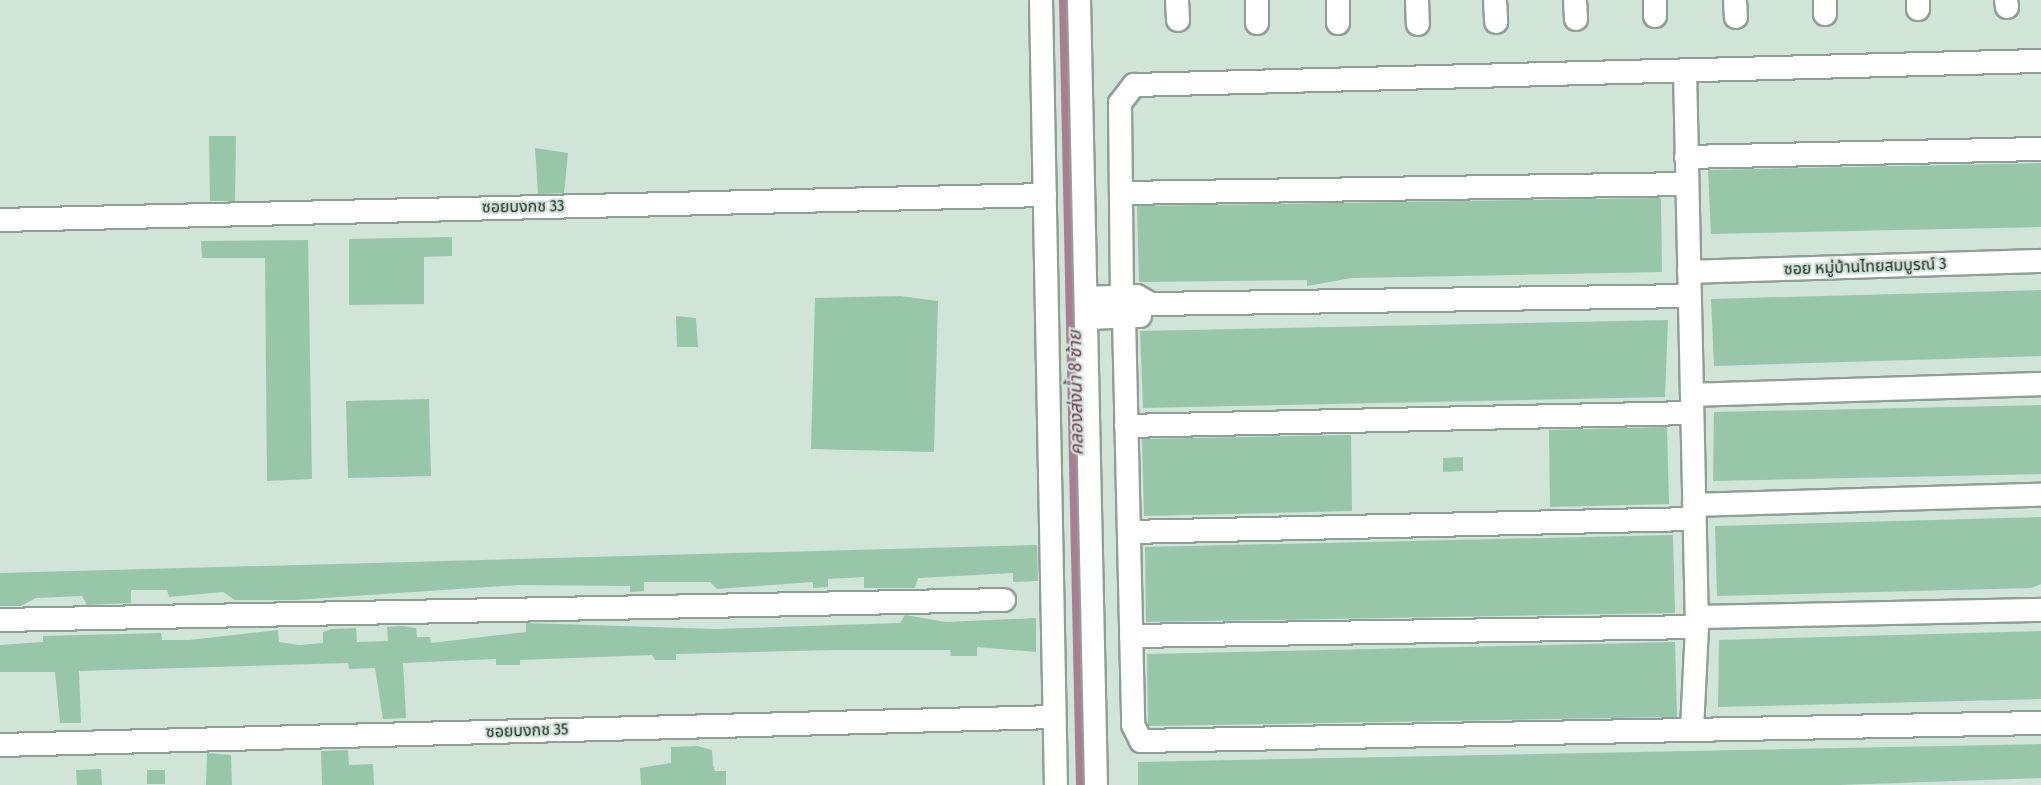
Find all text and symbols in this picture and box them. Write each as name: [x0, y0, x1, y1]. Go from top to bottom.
street label: ซอยบงกช 33: [482, 197, 564, 217]
street label: ซอย หมู่บ้านไทยสมบูรณ์ 3: [1783, 255, 1947, 279]
water label: คลองส่งน้ำ 8 ซ้าย: [1064, 330, 1088, 456]
street label: ซอยบงกช 35: [485, 720, 569, 742]

